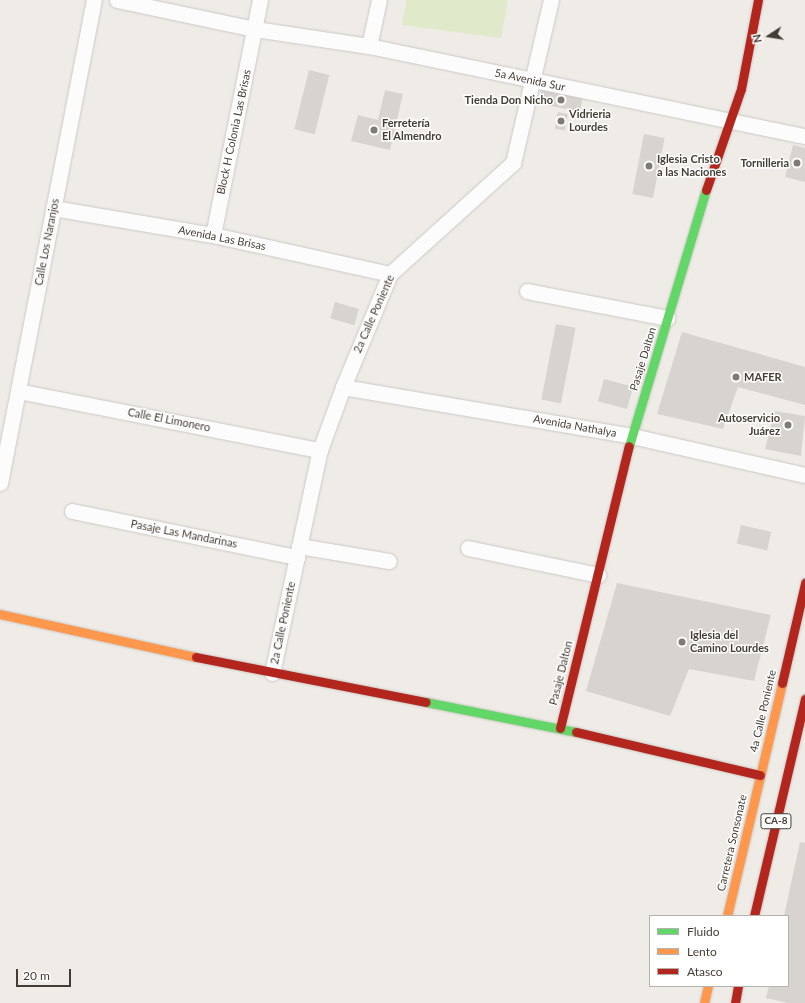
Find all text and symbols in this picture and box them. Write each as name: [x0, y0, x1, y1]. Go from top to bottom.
north arrow: [749, 16, 789, 56]
text: N: [750, 33, 764, 44]
street label: 5a Avenida Sur: [493, 66, 567, 94]
street label: Block H Colonia Las Brisas: [214, 68, 254, 196]
place label: Tienda Don Nicho: [465, 93, 553, 107]
marker: Tienda Don Nicho: [556, 95, 566, 105]
place label: Vidrieria Lourdes: [569, 108, 611, 134]
marker: Vidrieria Lourdes: [556, 116, 566, 126]
place label: Ferretería El Almendro: [382, 117, 442, 143]
marker: Ferretería El Almendro: [369, 125, 379, 135]
place label: Iglesia Cristo a las Naciones: [657, 153, 726, 179]
place label: Tornilleria: [740, 156, 789, 170]
marker: Tornilleria: [792, 158, 802, 168]
marker: Iglesia Cristo a las Naciones: [644, 161, 654, 171]
street label: Calle Los Naranjos: [32, 197, 62, 287]
street label: Avenida Las Brisas: [177, 223, 267, 253]
street label: 2a Calle Poniente: [351, 273, 397, 355]
street label: Pasaje Dalton: [627, 326, 659, 392]
place label: MAFER: [744, 370, 782, 384]
marker: MAFER: [731, 372, 741, 382]
street label: Calle El Limonero: [127, 406, 211, 434]
street label: Avenida Nathalya: [532, 412, 618, 440]
place label: Autoservicio Juárez: [718, 412, 780, 438]
marker: Autoservicio Juárez: [783, 420, 793, 430]
street label: Pasaje Las Mandarinas: [130, 517, 238, 551]
street label: 2a Calle Poniente: [268, 580, 298, 666]
place label: Iglesia del Camino Lourdes: [690, 629, 769, 655]
marker: Iglesia del Camino Lourdes: [677, 637, 687, 647]
street label: Pasaje Dalton: [547, 639, 575, 707]
street label: 4a Calle Poniente: [747, 668, 779, 754]
street label: Carretera Sonsonate: [714, 793, 750, 893]
road number: CA-8: [760, 813, 792, 829]
legend: [649, 915, 789, 987]
text: Fluido: [687, 924, 720, 939]
text: Lento: [687, 944, 717, 959]
scale bar: [18, 961, 73, 987]
text: Atasco: [687, 964, 723, 979]
text: 20 m: [23, 968, 50, 983]

